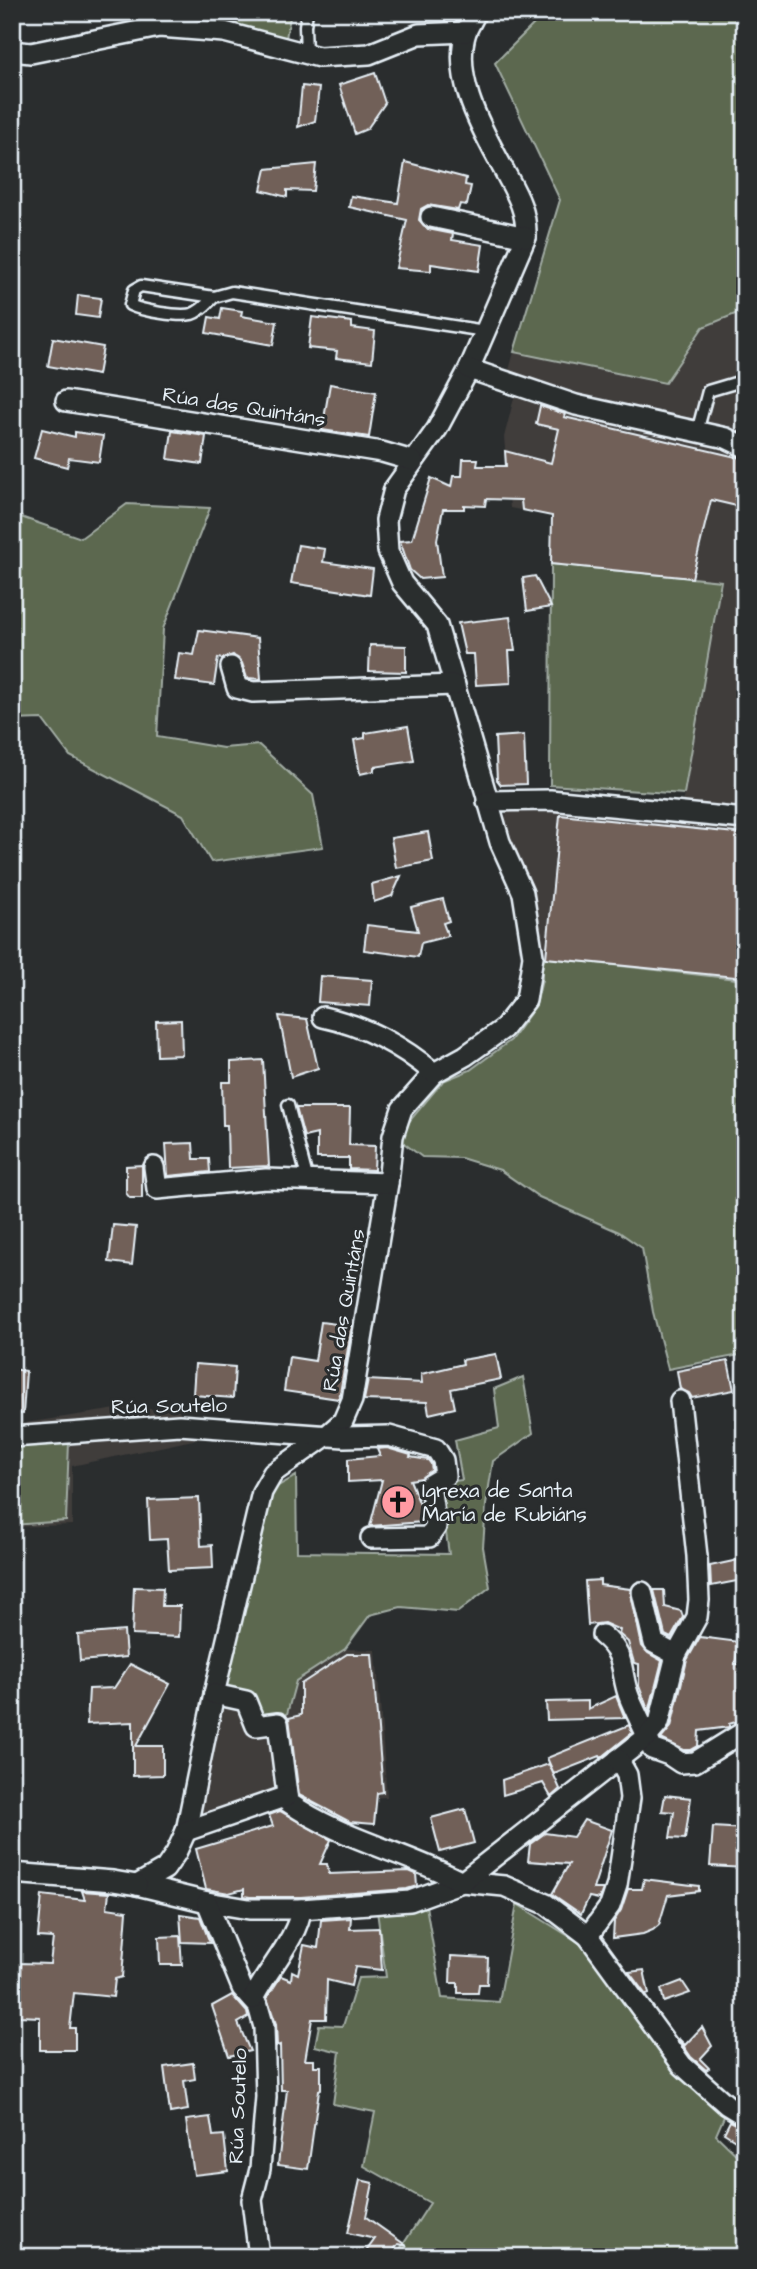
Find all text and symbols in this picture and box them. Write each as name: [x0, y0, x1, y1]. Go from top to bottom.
street label: Rúa das Quintáns: [160, 380, 328, 434]
street label: Rúa das Quintáns: [315, 1226, 373, 1394]
street label: Rúa Soutelo: [111, 1390, 227, 1422]
place label: Igrexa de Santa María de Rubiáns: [422, 1476, 587, 1529]
church icon: Igrexa de Santa María de Rubiáns: [379, 1483, 417, 1521]
street label: Rúa Soutelo: [221, 2048, 255, 2164]

